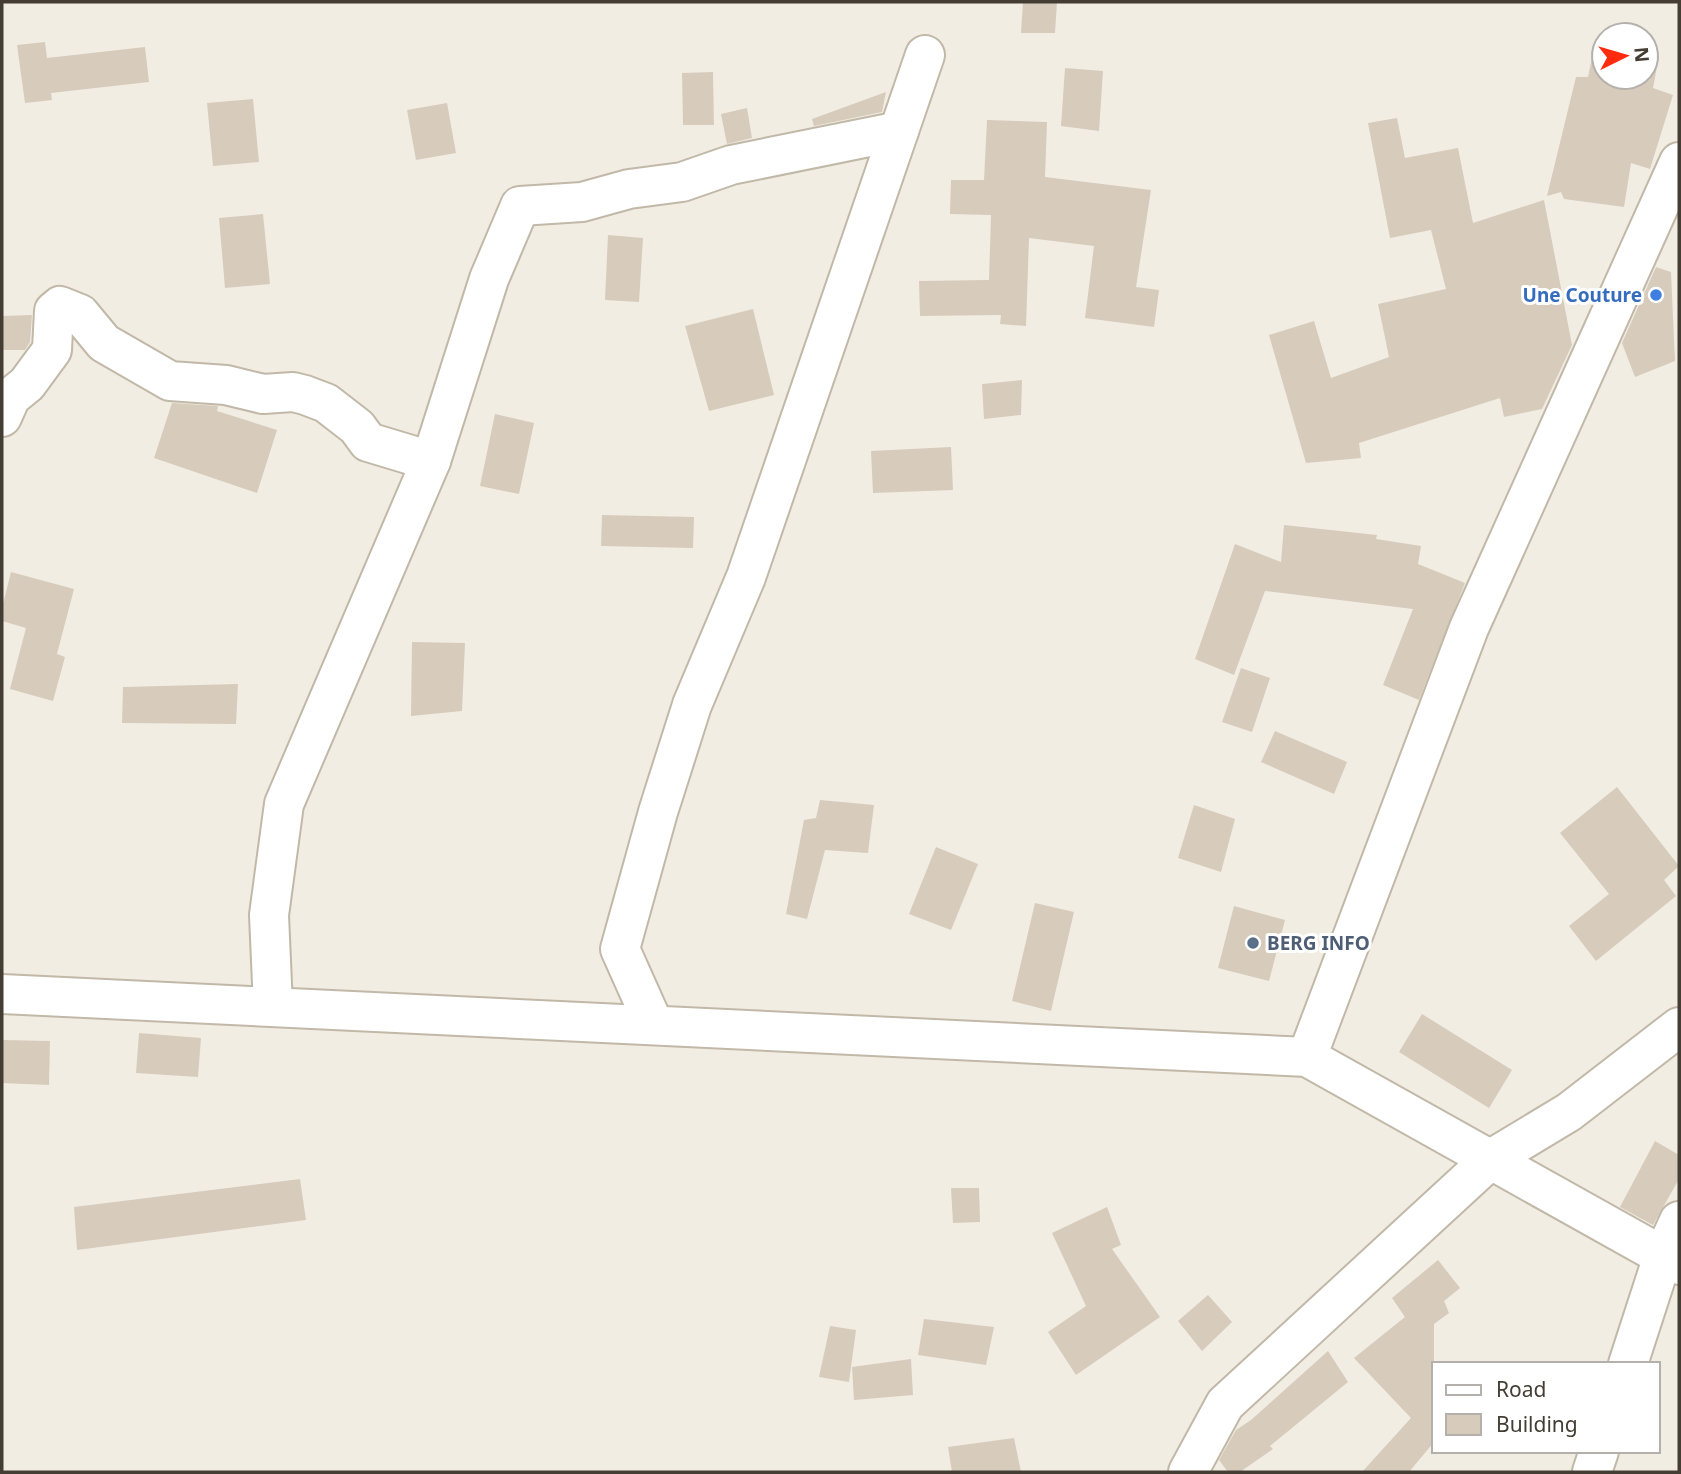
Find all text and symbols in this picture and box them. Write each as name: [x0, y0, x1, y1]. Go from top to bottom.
north arrow: [1590, 21, 1660, 91]
text: N: [1628, 46, 1656, 63]
place label: Une Couture: [1523, 282, 1642, 308]
marker: Une Couture: [1648, 287, 1664, 303]
place label: BERG INFO: [1267, 930, 1370, 956]
marker: BERG INFO: [1245, 935, 1261, 951]
legend: [1432, 1362, 1660, 1453]
text: Road: [1496, 1375, 1546, 1403]
text: Building: [1496, 1410, 1578, 1438]

